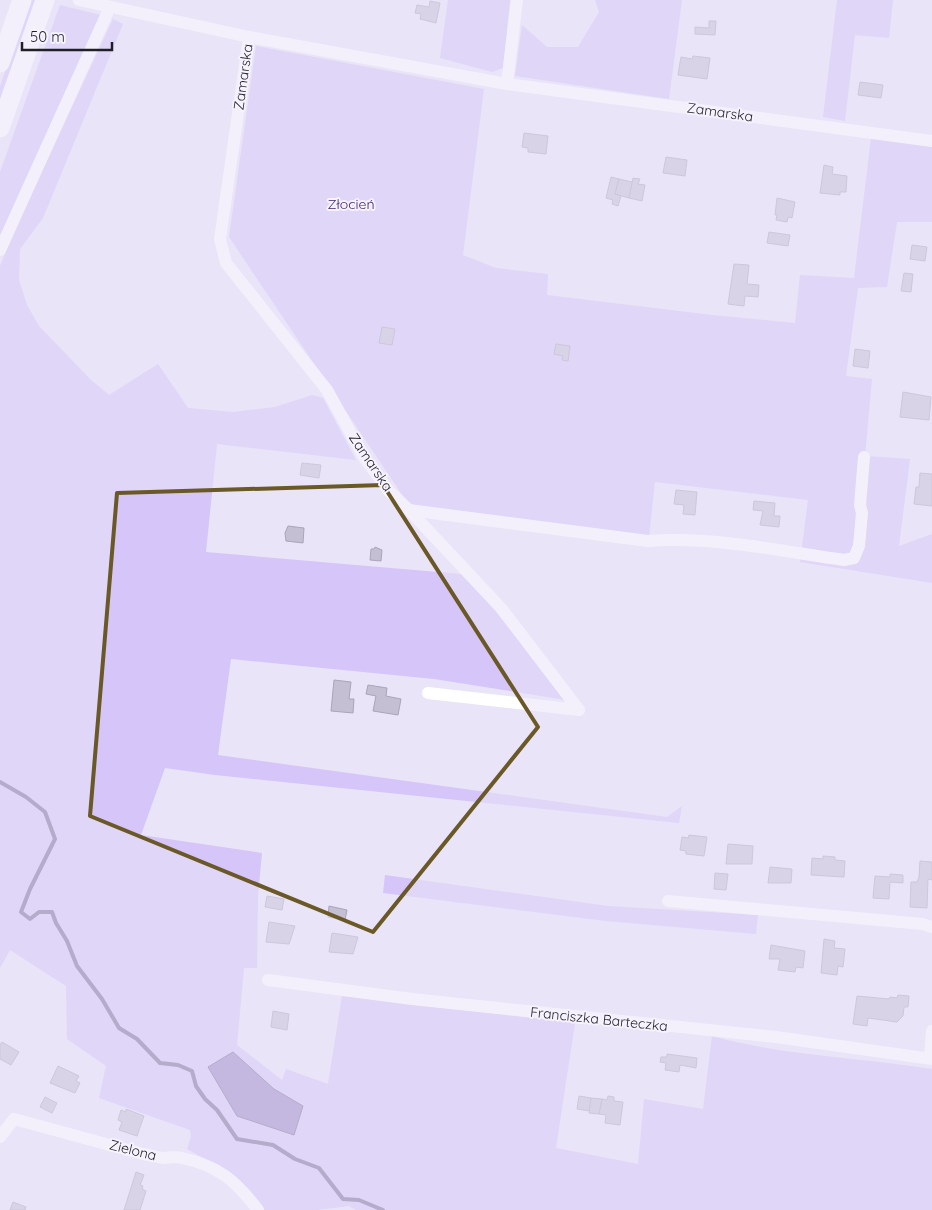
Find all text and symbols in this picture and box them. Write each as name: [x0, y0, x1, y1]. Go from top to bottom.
scale bar: [22, 20, 112, 52]
text: 50 m: [30, 27, 65, 46]
street label: Zamarska: [229, 43, 257, 111]
street label: Zamarska: [686, 98, 754, 126]
park label: Złocień: [328, 195, 374, 213]
street label: Zamarska: [345, 429, 397, 495]
street label: Franciszka Barteczka: [529, 1003, 669, 1035]
street label: Zielona: [108, 1135, 158, 1165]

